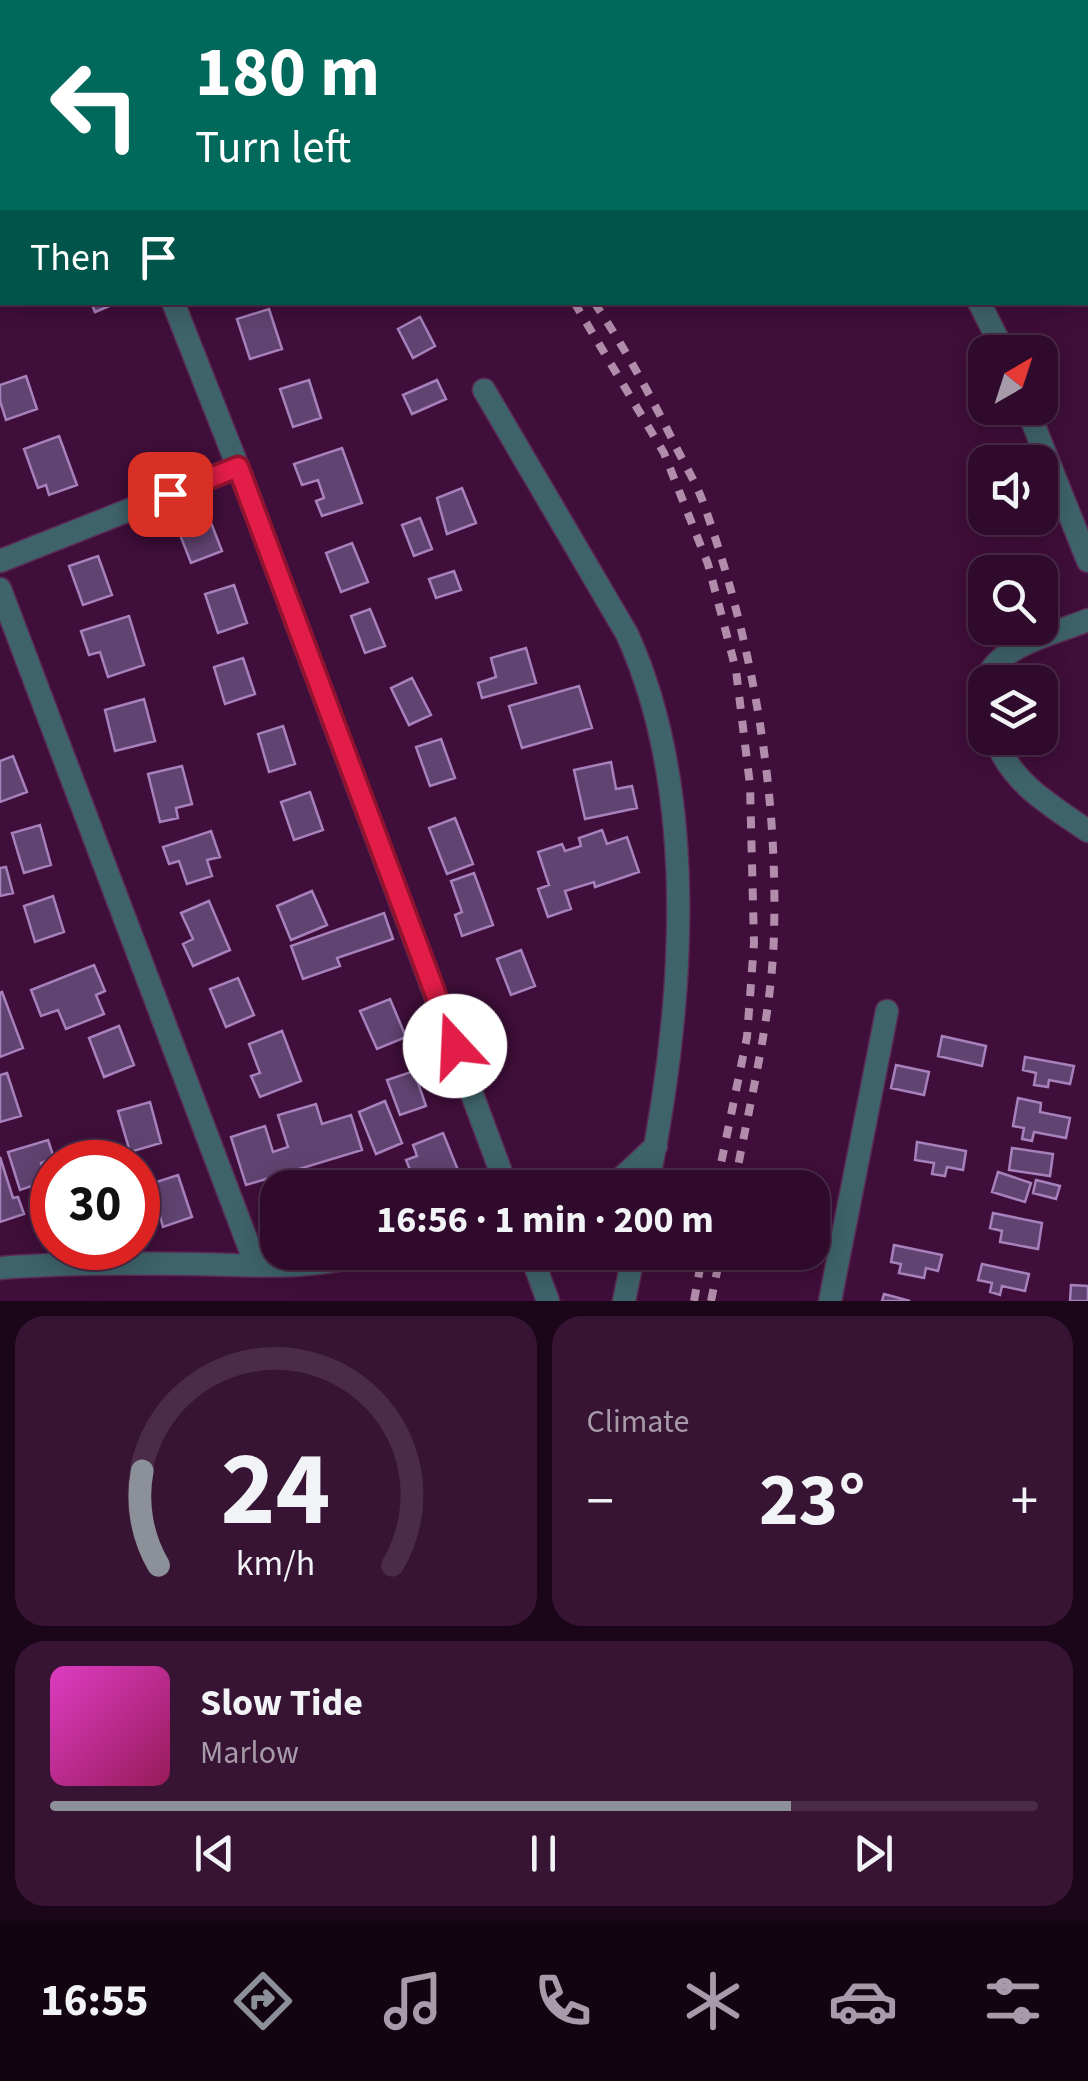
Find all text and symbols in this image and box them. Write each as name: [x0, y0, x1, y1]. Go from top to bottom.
text: 180 m: [195, 23, 380, 123]
icon: left: [30, 40, 160, 170]
text: Turn left: [195, 116, 351, 180]
icon: arrive: [131, 230, 186, 285]
text: Then: [30, 231, 111, 285]
north arrow: [968, 335, 1058, 425]
map controls: [968, 335, 1058, 755]
button: sound: [968, 445, 1058, 535]
pin: [128, 452, 213, 537]
icon: arrive: [143, 467, 198, 522]
button: search: [968, 555, 1058, 645]
button: layers: [968, 665, 1058, 755]
position arrow: [403, 994, 507, 1098]
speed limit sign: 30: [30, 1140, 160, 1270]
text: 16:56 · 1 min · 200 m: [376, 1193, 714, 1247]
text: Climate: [587, 1399, 689, 1445]
text: 24: [221, 1417, 331, 1565]
text: 23°: [759, 1447, 866, 1554]
text: −: [587, 1463, 614, 1541]
text: +: [1011, 1463, 1038, 1541]
text: km/h: [236, 1538, 315, 1589]
text: Slow Tide: [200, 1676, 363, 1730]
text: Marlow: [200, 1730, 299, 1776]
icon: previous: [187, 1826, 242, 1881]
icon: pause: [516, 1826, 571, 1881]
icon: next: [846, 1826, 901, 1881]
icon: directions: [228, 1966, 298, 2036]
icon: music: [378, 1966, 448, 2036]
icon: phone: [528, 1966, 598, 2036]
icon: climate: [678, 1966, 748, 2036]
icon: car: [828, 1966, 898, 2036]
icon: filters: [978, 1966, 1048, 2036]
text: 16:55: [40, 1969, 149, 2033]

